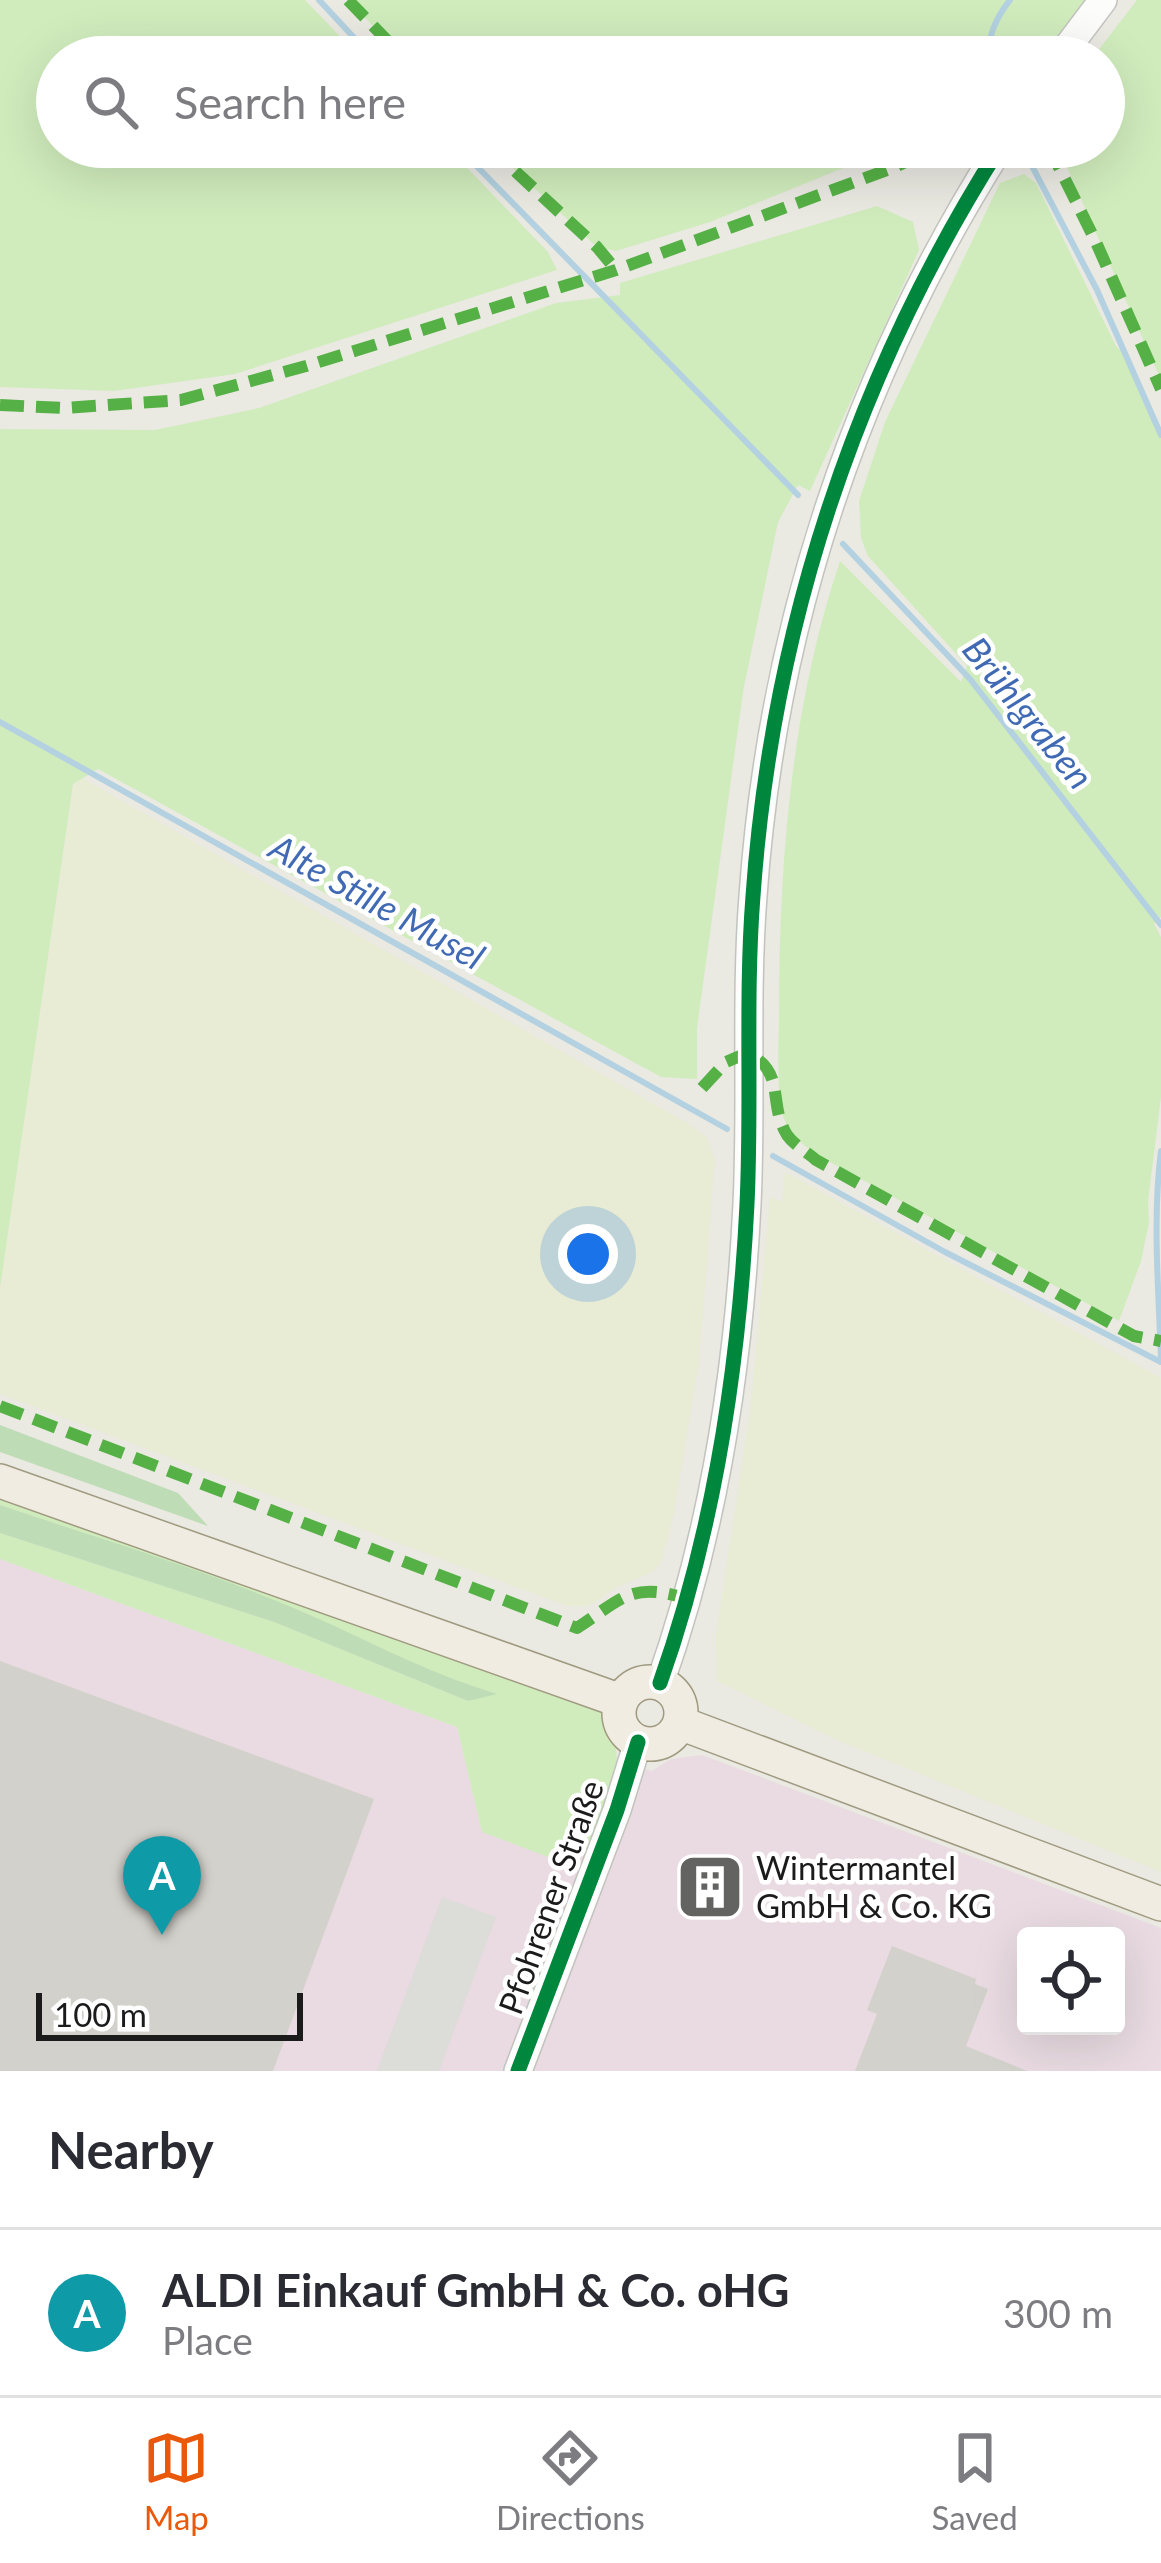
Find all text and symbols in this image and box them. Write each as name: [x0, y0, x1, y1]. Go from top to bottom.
search box: [36, 36, 1125, 168]
icon: search: [78, 69, 144, 135]
text: Search here: [174, 75, 406, 129]
water label: Brühlgraben: [954, 628, 1103, 797]
water label: Alte Stille Musel: [261, 823, 492, 978]
your location: [558, 1224, 618, 1284]
street label: Pfohrener Straße: [489, 1774, 611, 2019]
pin: A: [123, 1836, 201, 1935]
place label: Wintermantel GmbH & Co. KG: [756, 1847, 992, 1925]
building icon: Wintermantel GmbH & Co. KG: [675, 1852, 745, 1922]
map controls: [1017, 1927, 1125, 2035]
button: locate: [1017, 1927, 1125, 2035]
scale bar: [36, 1987, 303, 2040]
text: 100 m: [54, 1994, 147, 2034]
text: Nearby: [48, 2119, 214, 2180]
text: ALDI Einkauf GmbH & Co. oHG: [162, 2263, 790, 2317]
text: A: [73, 2290, 101, 2336]
text: 300 m: [1003, 2290, 1113, 2336]
text: Place: [162, 2317, 253, 2363]
tab: Map: [143, 2425, 209, 2537]
tab: Directions: [496, 2425, 645, 2537]
tab: Saved: [931, 2425, 1018, 2537]

